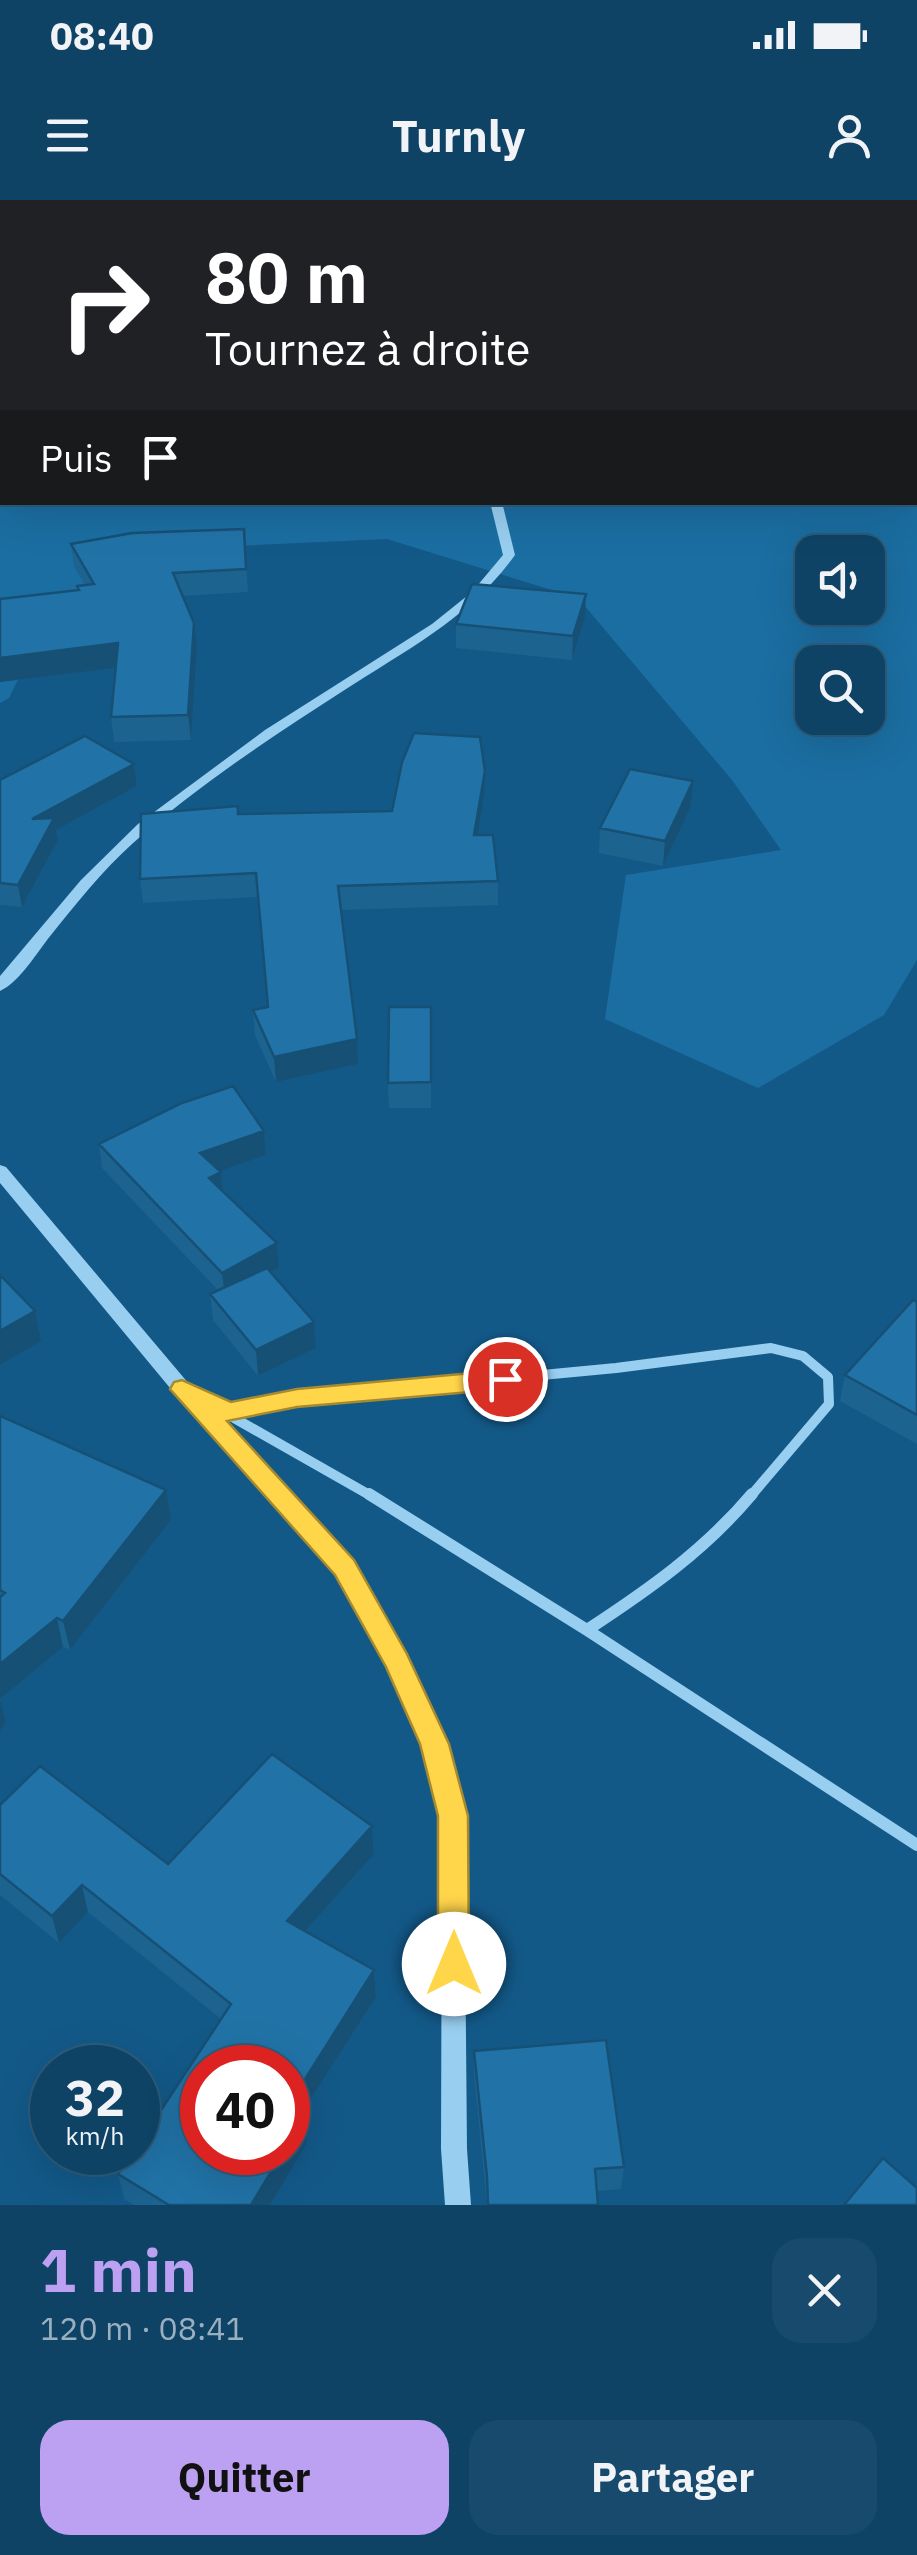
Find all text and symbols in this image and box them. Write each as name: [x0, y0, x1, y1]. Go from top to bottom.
text: 08:40: [50, 11, 154, 60]
text: Turnly: [392, 106, 525, 164]
icon: menu: [40, 108, 95, 163]
icon: person: [822, 108, 877, 163]
text: 80 m: [205, 231, 368, 322]
icon: right: [40, 240, 170, 370]
text: Tournez à droite: [205, 319, 530, 377]
icon: arrive: [133, 430, 188, 485]
text: Puis: [40, 433, 113, 482]
map controls: [795, 535, 885, 735]
button: sound: [795, 535, 885, 625]
button: search: [795, 645, 885, 735]
pin: [463, 1337, 548, 1422]
icon: arrive: [478, 1352, 533, 1407]
position arrow: [402, 1912, 506, 2016]
speed limit sign: 40: [180, 2045, 310, 2175]
text: 32: [65, 2065, 125, 2130]
text: km/h: [66, 2119, 124, 2152]
text: 1 min: [40, 2230, 197, 2309]
button: close: [772, 2238, 877, 2343]
text: 120 m · 08:41: [40, 2307, 245, 2349]
button: Quitter: [40, 2420, 449, 2535]
button: Partager: [469, 2420, 877, 2535]

